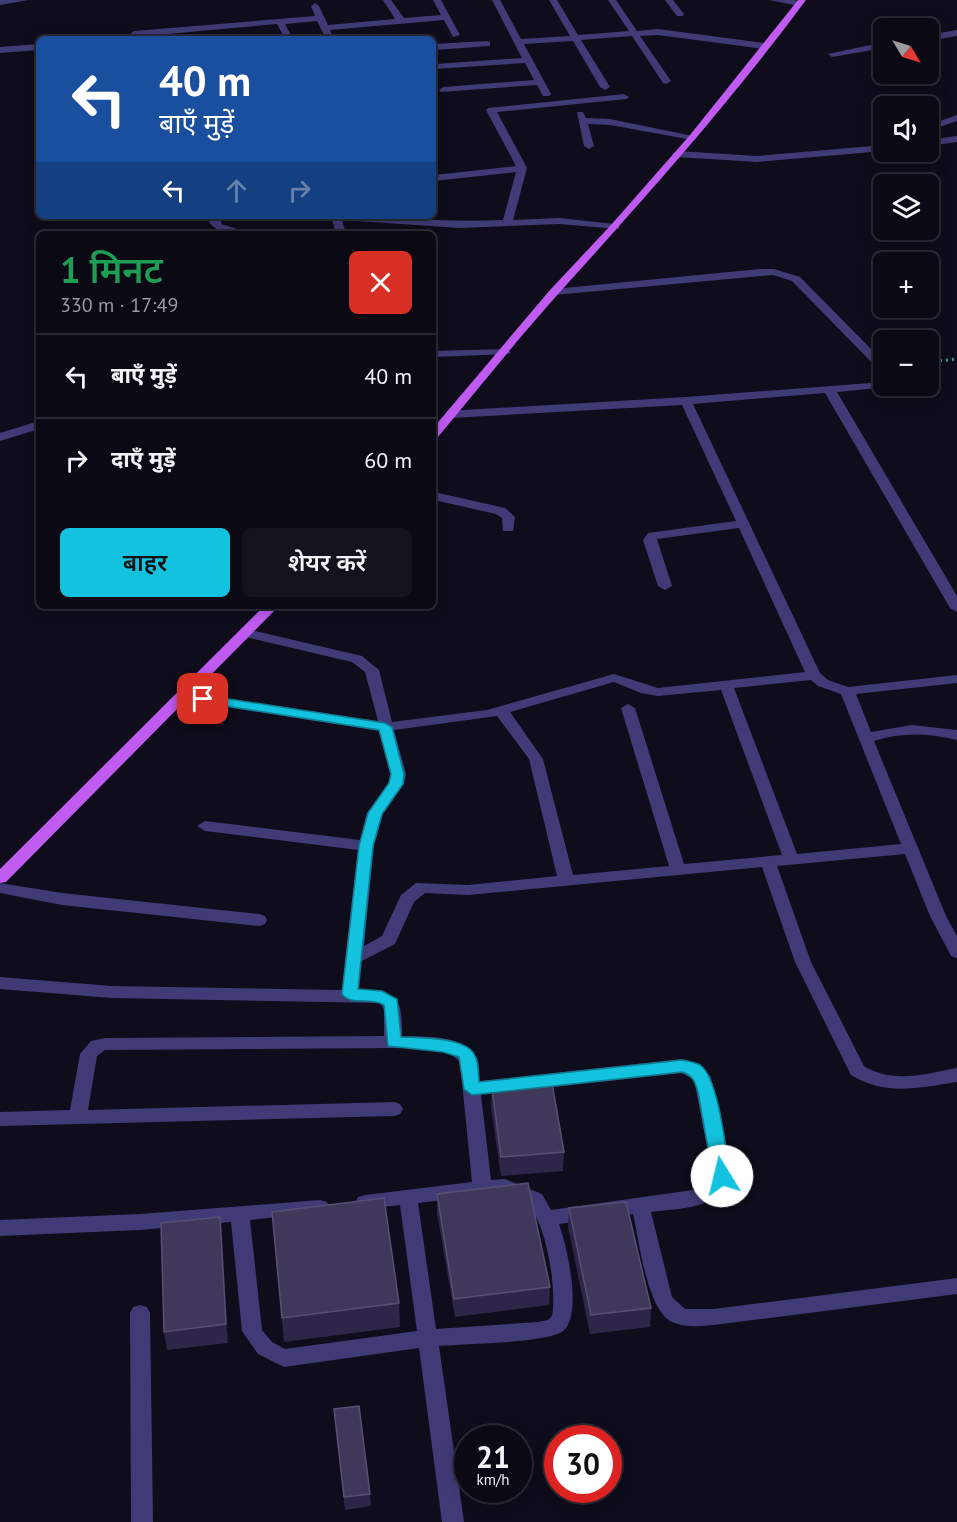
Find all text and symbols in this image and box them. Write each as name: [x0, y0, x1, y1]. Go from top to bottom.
north arrow: [873, 18, 939, 84]
map controls: [873, 18, 939, 396]
text: 40 m: [159, 53, 251, 108]
icon: left: [60, 60, 138, 138]
button: sound: [873, 96, 939, 162]
text: बाएँ मुड़ें: [159, 106, 234, 140]
icon: left: [157, 174, 190, 207]
icon: ahead: [220, 174, 253, 207]
icon: right: [283, 174, 316, 207]
button: layers: [873, 174, 939, 240]
text: 1 मिनट: [60, 246, 163, 293]
button: close: [349, 251, 412, 314]
button: +: [873, 252, 939, 318]
text: 330 m · 17:49: [60, 292, 178, 318]
button: −: [873, 330, 939, 396]
icon: left: [60, 360, 93, 393]
text: बाएँ मुड़ें: [111, 361, 177, 389]
text: 40 m: [364, 362, 412, 390]
icon: right: [60, 444, 93, 477]
text: दाएँ मुड़ें: [111, 445, 176, 473]
text: 60 m: [364, 446, 412, 474]
button: बाहर: [60, 528, 230, 597]
button: शेयर करें: [242, 528, 412, 597]
pin: [177, 673, 228, 724]
icon: arrive: [186, 682, 219, 715]
position arrow: [690, 1144, 754, 1208]
speed limit sign: 30: [544, 1425, 622, 1503]
text: 21: [476, 1437, 510, 1476]
text: km/h: [477, 1470, 509, 1489]

